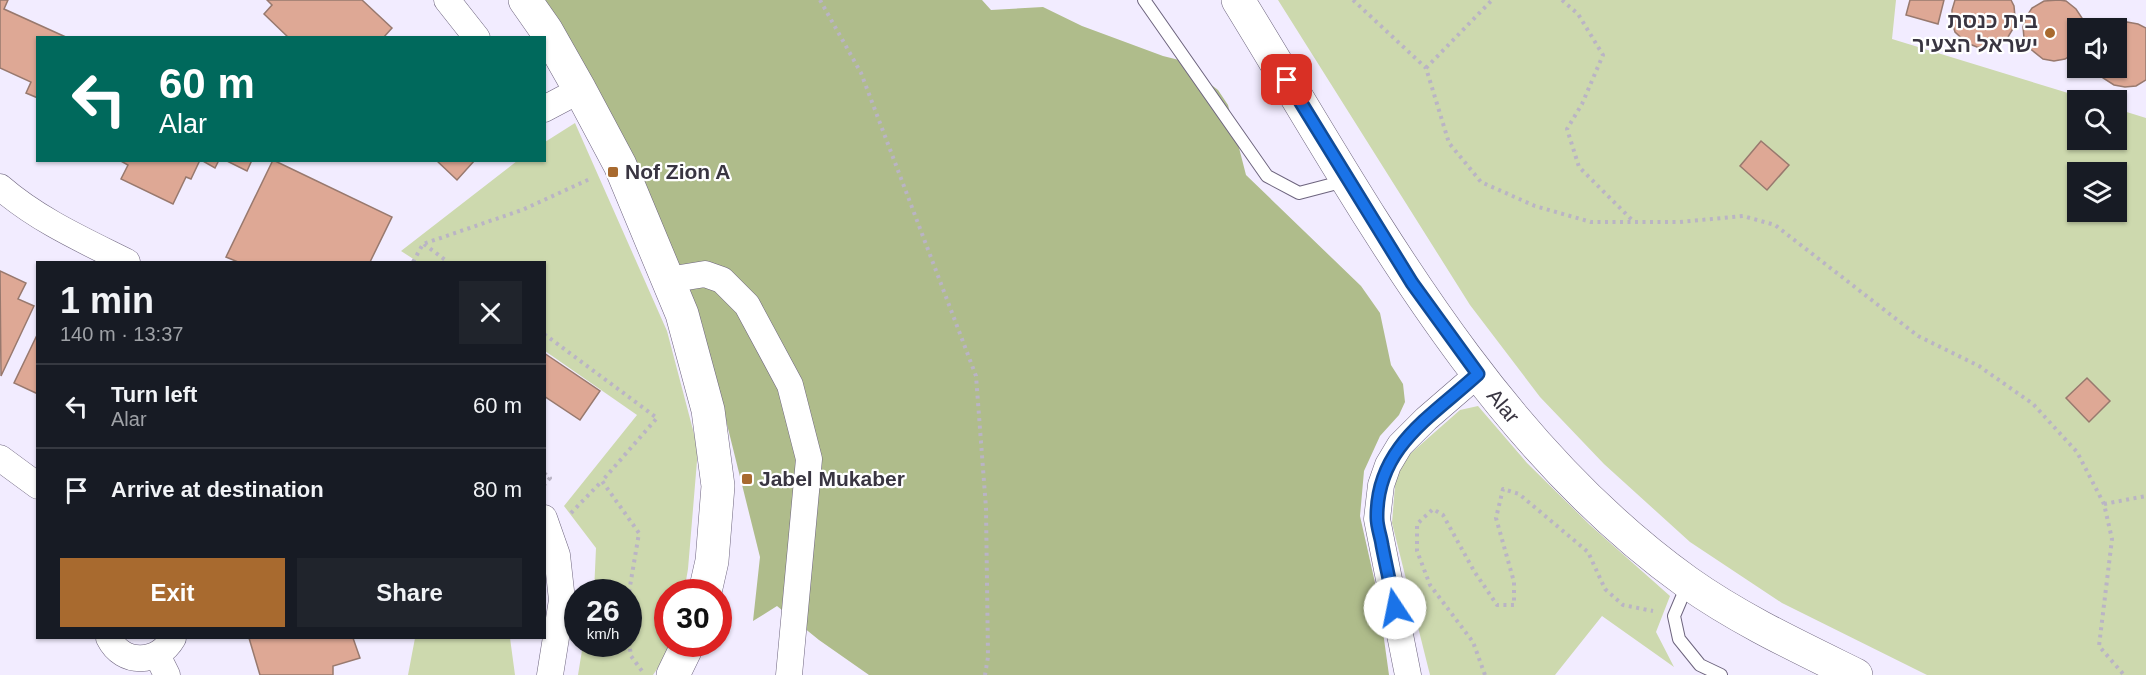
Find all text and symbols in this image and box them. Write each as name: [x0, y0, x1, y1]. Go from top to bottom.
place label: בית כנסת ישראל הצעיר: [1913, 9, 2038, 56]
map controls: [2067, 18, 2127, 222]
button: sound: [2067, 18, 2127, 78]
marker: בית כנסת ישראל הצעיר: [2043, 26, 2057, 40]
pin: [1261, 54, 1312, 105]
icon: left: [60, 60, 138, 138]
text: 60 m: [159, 60, 255, 107]
icon: arrive: [1270, 63, 1303, 96]
button: search: [2067, 90, 2127, 150]
text: Alar: [159, 109, 207, 139]
place label: Nof Zion A: [625, 160, 730, 183]
button: layers: [2067, 162, 2127, 222]
marker: Nof Zion A: [606, 165, 620, 179]
text: 1 min: [60, 280, 154, 321]
button: close: [459, 281, 522, 344]
text: 140 m · 13:37: [60, 323, 183, 345]
text: Turn left: [111, 382, 197, 407]
street label: Alar: [1483, 384, 1524, 427]
icon: left: [60, 390, 93, 423]
text: 60 m: [473, 393, 522, 418]
text: Alar: [111, 408, 147, 430]
place label: Jabel Mukaber: [759, 467, 905, 490]
marker: Jabel Mukaber: [740, 472, 754, 486]
icon: arrive: [60, 474, 93, 507]
text: Arrive at destination: [111, 477, 324, 502]
text: 80 m: [473, 477, 522, 502]
button: Exit: [60, 558, 285, 627]
button: Share: [297, 558, 522, 627]
position arrow: [1363, 576, 1427, 640]
speed limit sign: 30: [654, 579, 732, 657]
text: 26: [586, 594, 620, 627]
text: km/h: [587, 625, 619, 642]

